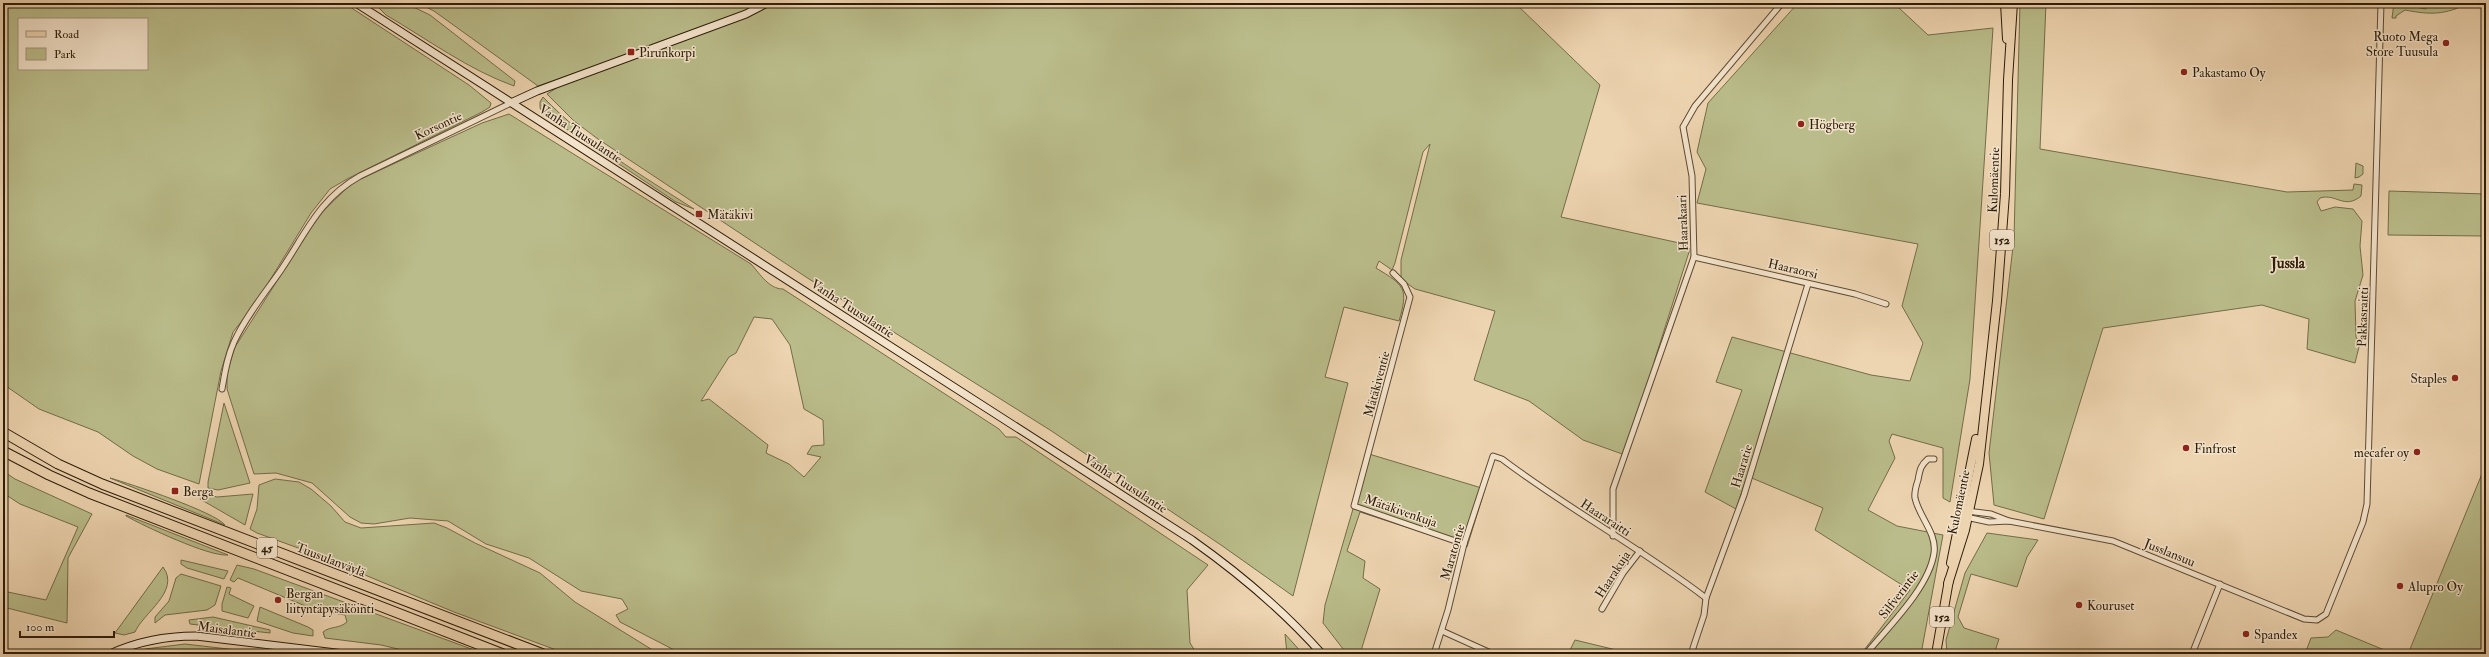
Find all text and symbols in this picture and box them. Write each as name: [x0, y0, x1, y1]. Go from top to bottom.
legend: [18, 18, 148, 70]
text: Road: [54, 27, 79, 42]
place label: Ruoto Mega Store Tuusula: [2366, 29, 2439, 60]
marker: Ruoto Mega Store Tuusula: [2441, 38, 2451, 48]
place label: Pirunkorpi: [639, 45, 696, 62]
text: Park: [54, 47, 76, 62]
marker: Pirunkorpi: [626, 47, 636, 57]
place label: Pakastamo Oy: [2192, 65, 2266, 82]
marker: Pakastamo Oy: [2179, 67, 2189, 77]
street label: Vanha Tuusulantie: [536, 101, 626, 167]
street label: Korsontie: [412, 108, 465, 144]
place label: Högberg: [1809, 117, 1856, 133]
marker: Högberg: [1796, 119, 1806, 129]
street label: Kulomäentie: [1985, 146, 2003, 213]
street label: Haarakaari: [1674, 194, 1692, 252]
place label: Mätäkivi: [707, 207, 754, 223]
marker: Mätäkivi: [694, 209, 704, 219]
road number: 152: [1990, 230, 2014, 250]
district label: Jussla: [2270, 254, 2306, 274]
street label: Haaraorsi: [1766, 255, 1820, 283]
street label: Vanha Tuusulantie: [808, 276, 898, 342]
street label: Pakkasraitti: [2354, 286, 2372, 347]
street label: Mätäkiventie: [1360, 349, 1394, 419]
place label: Staples: [2411, 371, 2448, 388]
marker: Staples: [2450, 373, 2460, 383]
place label: Finfrost: [2194, 441, 2236, 457]
street label: Haaratie: [1728, 442, 1756, 490]
marker: Finfrost: [2181, 443, 2191, 453]
place label: mecafer oy: [2354, 445, 2409, 462]
marker: mecafer oy: [2412, 447, 2422, 457]
street label: Vanha Tuusulantie: [1081, 451, 1171, 517]
street label: Kulomäentie: [1944, 468, 1974, 536]
place label: Berga: [183, 484, 214, 500]
marker: Berga: [170, 486, 180, 496]
street label: Mätäkivenkuja: [1362, 491, 1440, 531]
street label: Haararaitti: [1577, 496, 1634, 540]
street label: Maratontie: [1437, 522, 1469, 582]
street label: Jusslansuu: [2141, 535, 2198, 571]
road number: 45: [257, 538, 277, 558]
street label: Tuusulanväylä: [293, 539, 368, 582]
street label: Haarakuja: [1592, 548, 1634, 601]
street label: Silfverintie: [1875, 567, 1923, 622]
place label: Alupro Oy: [2407, 579, 2463, 596]
marker: Alupro Oy: [2395, 581, 2405, 591]
place label: Bergan liityntäpysäköinti: [286, 586, 375, 618]
marker: Bergan liityntäpysäköinti: [273, 595, 283, 605]
place label: Kouruset: [2087, 598, 2135, 614]
marker: Kouruset: [2074, 600, 2084, 610]
road number: 152: [1930, 607, 1954, 627]
scale bar: [20, 613, 114, 639]
street label: Maisalantie: [196, 618, 258, 642]
text: 100 m: [26, 620, 55, 635]
place label: Spandex: [2254, 627, 2298, 644]
marker: Spandex: [2241, 629, 2251, 639]

